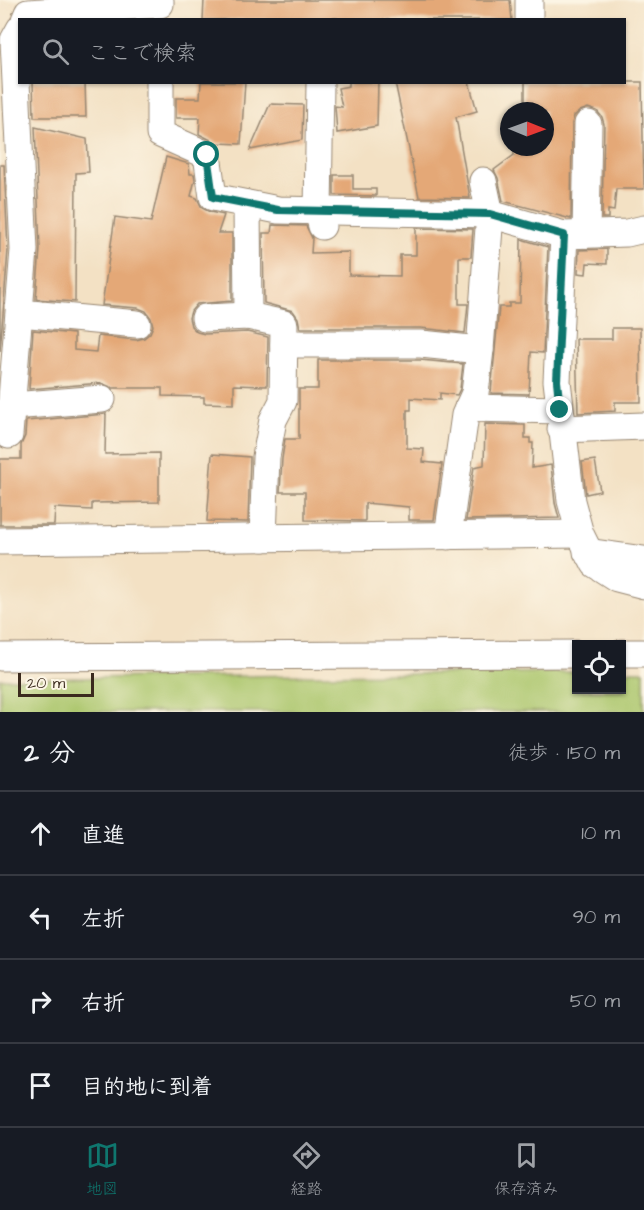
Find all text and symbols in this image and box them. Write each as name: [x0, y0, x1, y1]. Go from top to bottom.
search box: [18, 18, 626, 84]
icon: search: [39, 35, 72, 68]
text: ここで検索: [87, 38, 197, 69]
north arrow: [500, 102, 554, 156]
route start: [193, 141, 219, 167]
route end: [546, 396, 572, 422]
map controls: [572, 640, 626, 694]
button: locate: [572, 640, 626, 694]
scale bar: [18, 670, 94, 698]
text: 20 m: [27, 672, 65, 694]
text: 2 分: [24, 735, 75, 771]
text: 徒歩 · 150 m: [508, 739, 620, 767]
icon: ahead: [24, 817, 57, 850]
text: 10 m: [581, 819, 620, 847]
text: 直進: [81, 820, 125, 851]
icon: left: [24, 901, 57, 934]
text: 90 m: [572, 903, 620, 931]
text: 左折: [81, 904, 125, 935]
icon: right: [24, 985, 57, 1018]
text: 50 m: [570, 987, 620, 1015]
text: 右折: [81, 988, 125, 1019]
icon: arrive: [24, 1069, 57, 1102]
text: 目的地に到着: [81, 1072, 213, 1103]
tab: 地図: [86, 1139, 119, 1200]
tab: 経路: [290, 1139, 323, 1200]
tab: 保存済み: [494, 1139, 558, 1200]

